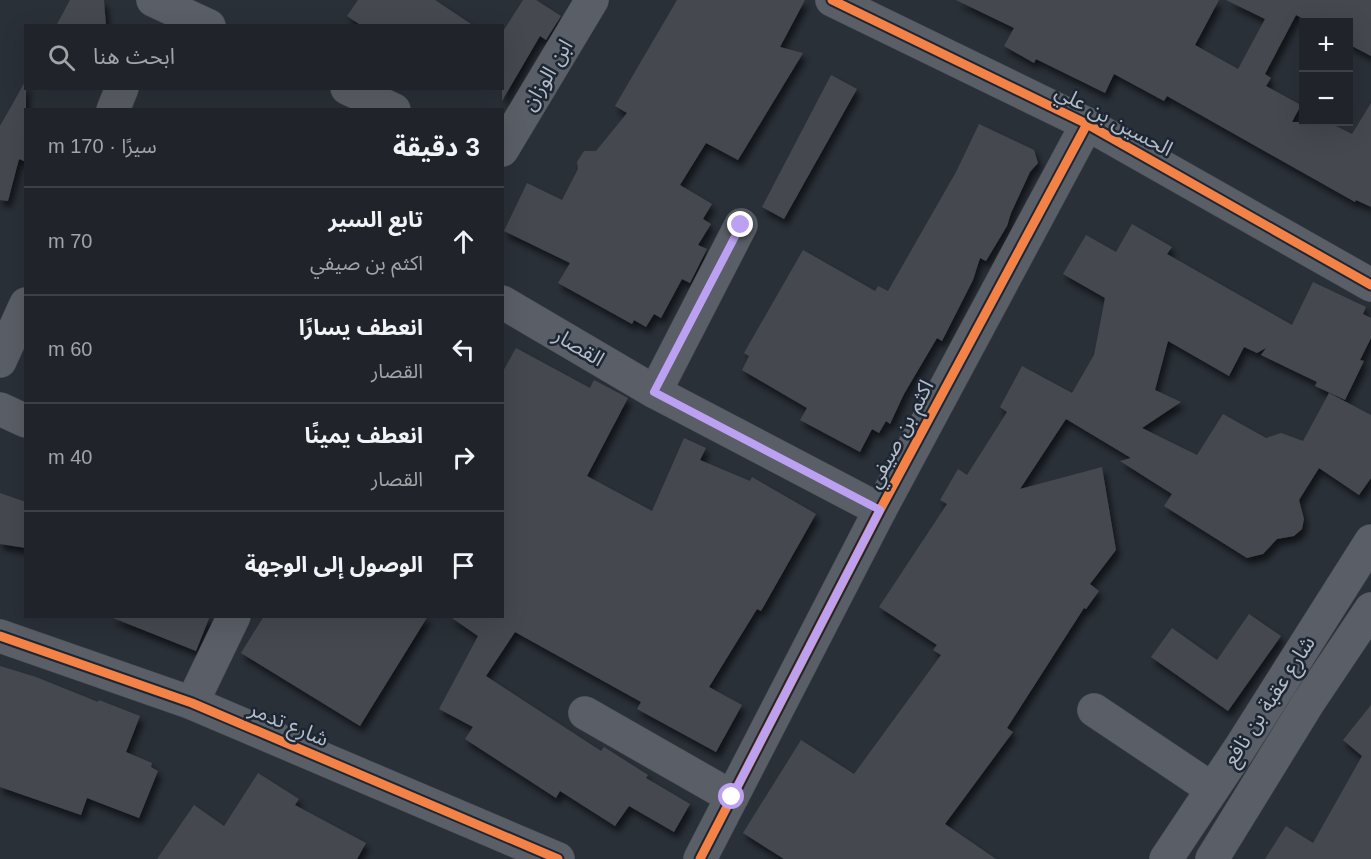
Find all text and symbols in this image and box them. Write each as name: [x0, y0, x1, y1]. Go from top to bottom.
map controls: [1299, 18, 1353, 126]
button: +: [1299, 18, 1353, 72]
search box: [24, 24, 504, 90]
street label: ابن الوزان: [516, 35, 578, 115]
icon: search: [45, 41, 78, 74]
text: ابحث هنا: [93, 44, 175, 69]
button: −: [1299, 72, 1353, 126]
street label: الحسين بن علي: [1049, 79, 1177, 164]
text: 3 دقيقة: [393, 132, 480, 162]
text: سيرًا · 170 m: [48, 135, 157, 157]
text: تابع السير: [329, 207, 423, 232]
route end: [727, 211, 753, 237]
icon: ahead: [447, 225, 480, 258]
text: 70 m: [48, 230, 92, 252]
text: اكثم بن صيفي: [310, 252, 423, 274]
text: انعطف يسارًا: [299, 315, 423, 340]
street label: القصار: [549, 322, 609, 371]
icon: left: [447, 333, 480, 366]
text: 60 m: [48, 338, 92, 360]
text: القصار: [371, 360, 423, 382]
street label: اكثم بن صيفي: [862, 376, 942, 494]
text: انعطف يمينًا: [304, 423, 423, 448]
icon: right: [447, 441, 480, 474]
text: 40 m: [48, 446, 92, 468]
text: القصار: [371, 468, 423, 490]
icon: arrive: [447, 549, 480, 582]
text: الوصول إلى الوجهة: [245, 552, 423, 577]
street label: شارع عقبة بن نافع: [1218, 632, 1322, 772]
street label: شارع تدمر: [244, 696, 332, 754]
route start: [718, 783, 744, 809]

